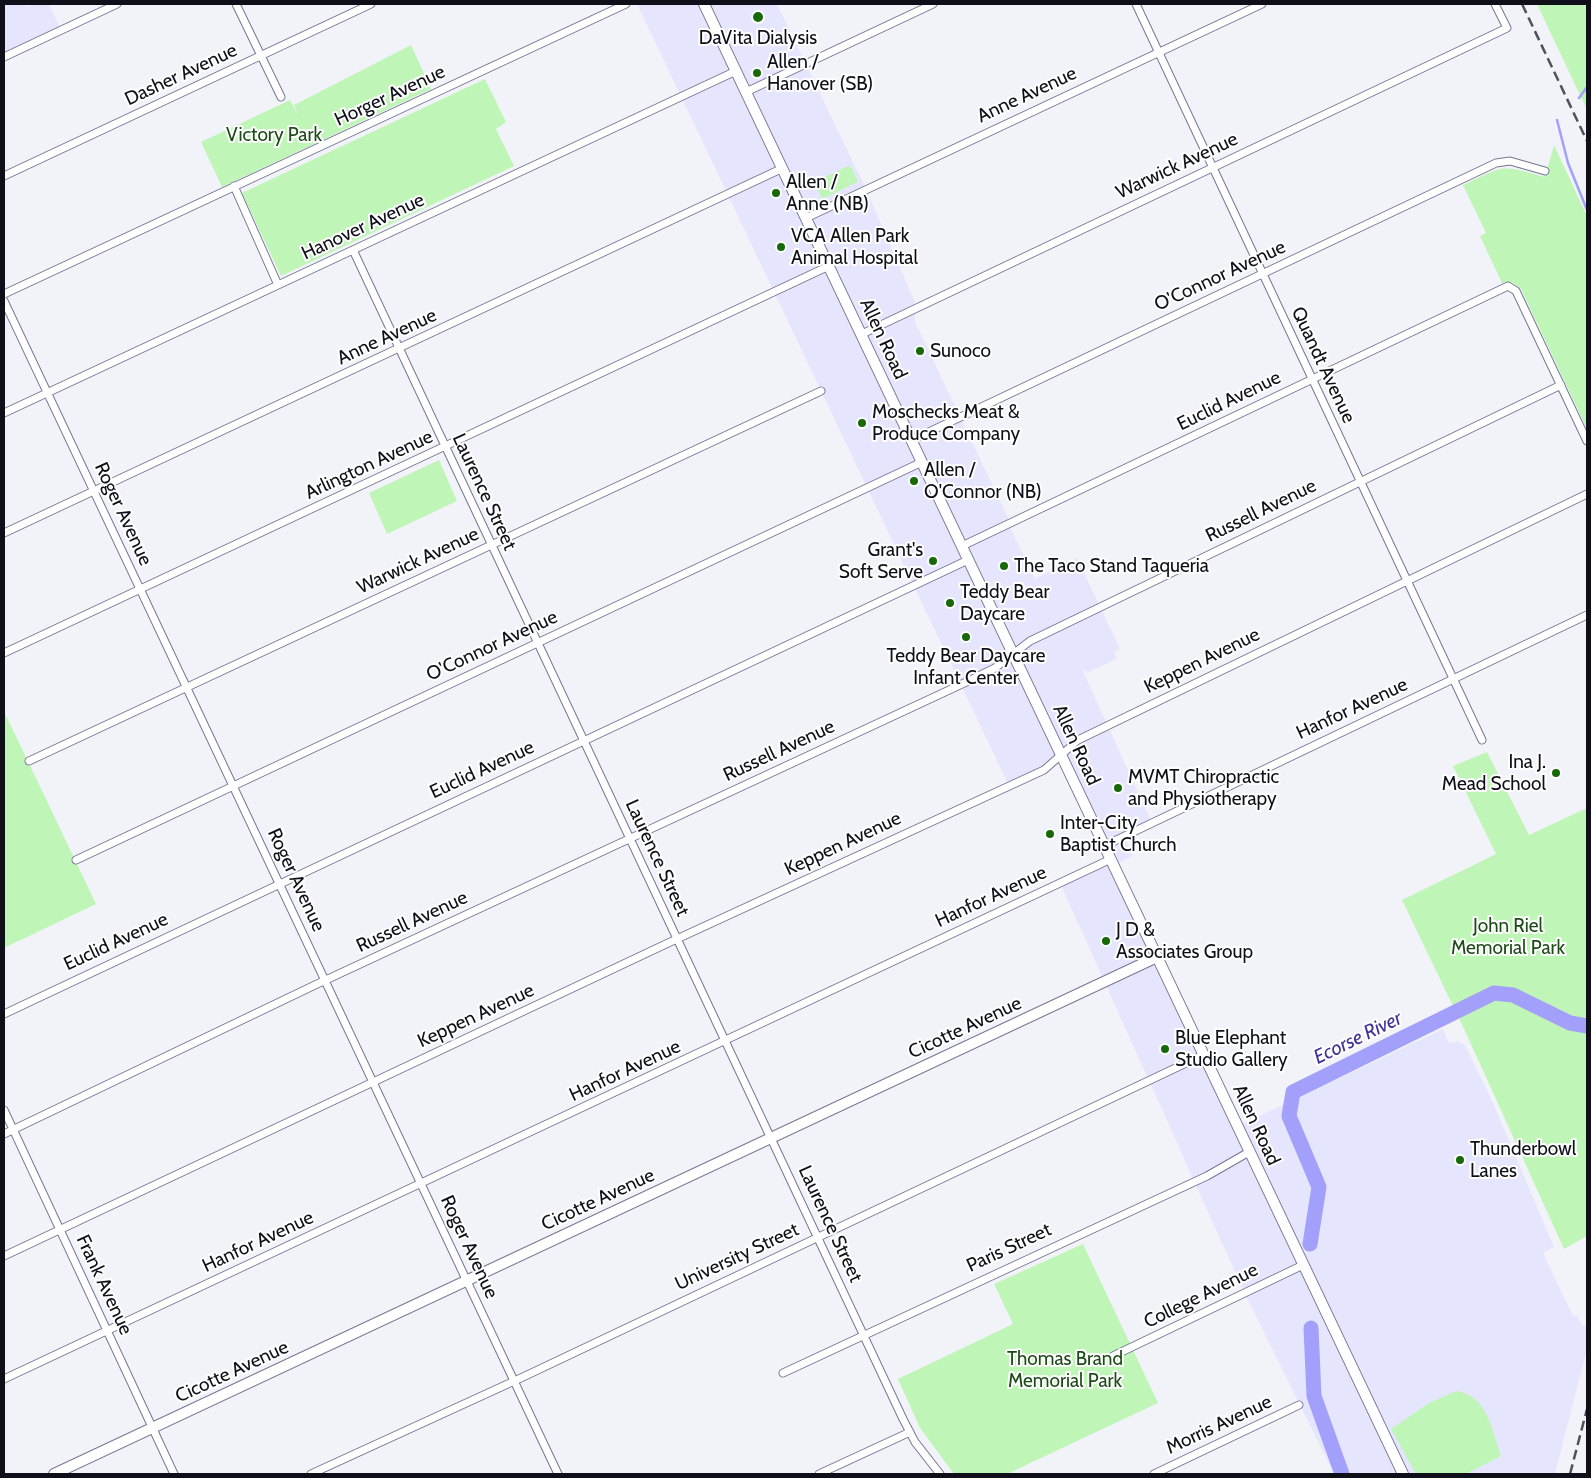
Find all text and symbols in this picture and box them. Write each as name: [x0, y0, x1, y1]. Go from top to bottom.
marker: DaVita Dialysis: [751, 10, 765, 24]
place label: DaVita Dialysis: [699, 27, 817, 49]
street label: Dasher Avenue: [121, 39, 241, 111]
place label: Allen / Hanover (SB): [767, 51, 873, 95]
street label: Horger Avenue: [331, 60, 449, 132]
street label: Anne Avenue: [974, 62, 1080, 128]
marker: Allen / Hanover (SB): [751, 67, 763, 79]
park label: Victory Park: [226, 124, 322, 146]
street label: Warwick Avenue: [1112, 128, 1242, 204]
place label: Allen / Anne (NB): [786, 171, 869, 215]
marker: Allen / Anne (NB): [770, 187, 782, 199]
street label: Hanover Avenue: [298, 189, 428, 265]
place label: VCA Allen Park Animal Hospital: [791, 225, 918, 269]
street label: O'Connor Avenue: [1151, 236, 1289, 316]
marker: VCA Allen Park Animal Hospital: [775, 241, 787, 253]
street label: Allen Road: [854, 295, 912, 383]
street label: Quandt Avenue: [1286, 303, 1360, 427]
street label: Anne Avenue: [334, 304, 440, 370]
place label: Sunoco: [930, 340, 991, 362]
marker: Sunoco: [914, 345, 926, 357]
street label: Euclid Avenue: [1174, 366, 1284, 436]
place label: Moschecks Meat & Produce Company: [872, 401, 1020, 445]
marker: Moschecks Meat & Produce Company: [856, 417, 868, 429]
street label: Arlington Avenue: [302, 425, 436, 505]
street label: Laurence Street: [447, 430, 521, 554]
street label: Roger Avenue: [89, 459, 157, 569]
place label: Allen / O'Connor (NB): [924, 459, 1042, 503]
street label: Russell Avenue: [1202, 474, 1320, 548]
marker: Allen / O'Connor (NB): [908, 475, 920, 487]
street label: Warwick Avenue: [353, 523, 483, 599]
place label: Grant's Soft Serve: [839, 539, 923, 583]
marker: Grant's Soft Serve: [927, 555, 939, 567]
place label: The Taco Stand Taqueria: [1014, 555, 1209, 577]
marker: The Taco Stand Taqueria: [998, 560, 1010, 572]
place label: Teddy Bear Daycare: [960, 581, 1050, 625]
marker: Teddy Bear Daycare: [944, 597, 956, 609]
street label: O'Connor Avenue: [423, 606, 561, 686]
street label: Keppen Avenue: [1140, 623, 1264, 699]
marker: Teddy Bear Daycare Infant Center: [960, 631, 972, 643]
place label: Teddy Bear Daycare Infant Center: [887, 645, 1045, 689]
street label: Hanfor Avenue: [1293, 673, 1411, 745]
street label: Allen Road: [1047, 701, 1105, 789]
street label: Russell Avenue: [720, 715, 838, 787]
street label: Euclid Avenue: [426, 736, 538, 804]
place label: Ina J. Mead School: [1442, 751, 1546, 795]
place label: MVMT Chiropractic and Physiotherapy: [1128, 766, 1279, 810]
marker: Ina J. Mead School: [1550, 767, 1562, 779]
marker: MVMT Chiropractic and Physiotherapy: [1112, 782, 1124, 794]
street label: Laurence Street: [620, 796, 694, 920]
street label: Keppen Avenue: [781, 807, 905, 881]
place label: Inter-City Baptist Church: [1060, 812, 1177, 856]
street label: Roger Avenue: [262, 825, 330, 935]
marker: Inter-City Baptist Church: [1044, 828, 1056, 840]
street label: Hanfor Avenue: [932, 861, 1050, 933]
street label: Russell Avenue: [353, 886, 471, 958]
street label: Euclid Avenue: [60, 908, 172, 976]
park label: John Riel Memorial Park: [1451, 915, 1565, 959]
place label: J D & Associates Group: [1116, 919, 1253, 963]
marker: J D & Associates Group: [1100, 935, 1112, 947]
street label: Keppen Avenue: [414, 979, 538, 1053]
street label: Cicotte Avenue: [905, 992, 1025, 1064]
water label: Ecorse River: [1310, 1006, 1406, 1070]
place label: Blue Elephant Studio Gallery: [1175, 1027, 1288, 1071]
street label: Hanfor Avenue: [566, 1035, 684, 1107]
marker: Blue Elephant Studio Gallery: [1159, 1043, 1171, 1055]
street label: Allen Road: [1227, 1081, 1285, 1169]
place label: Thunderbowl Lanes: [1470, 1138, 1576, 1182]
marker: Thunderbowl Lanes: [1454, 1154, 1466, 1166]
street label: Laurence Street: [793, 1162, 867, 1286]
street label: Cicotte Avenue: [538, 1164, 658, 1236]
street label: Roger Avenue: [435, 1192, 503, 1302]
street label: Hanfor Avenue: [199, 1206, 317, 1278]
street label: University Street: [671, 1218, 803, 1296]
street label: Paris Street: [963, 1218, 1055, 1278]
street label: Frank Avenue: [71, 1231, 137, 1339]
street label: College Avenue: [1140, 1259, 1262, 1333]
street label: Cicotte Avenue: [172, 1336, 292, 1408]
park label: Thomas Brand Memorial Park: [1007, 1348, 1123, 1392]
street label: Morris Avenue: [1162, 1391, 1276, 1459]

